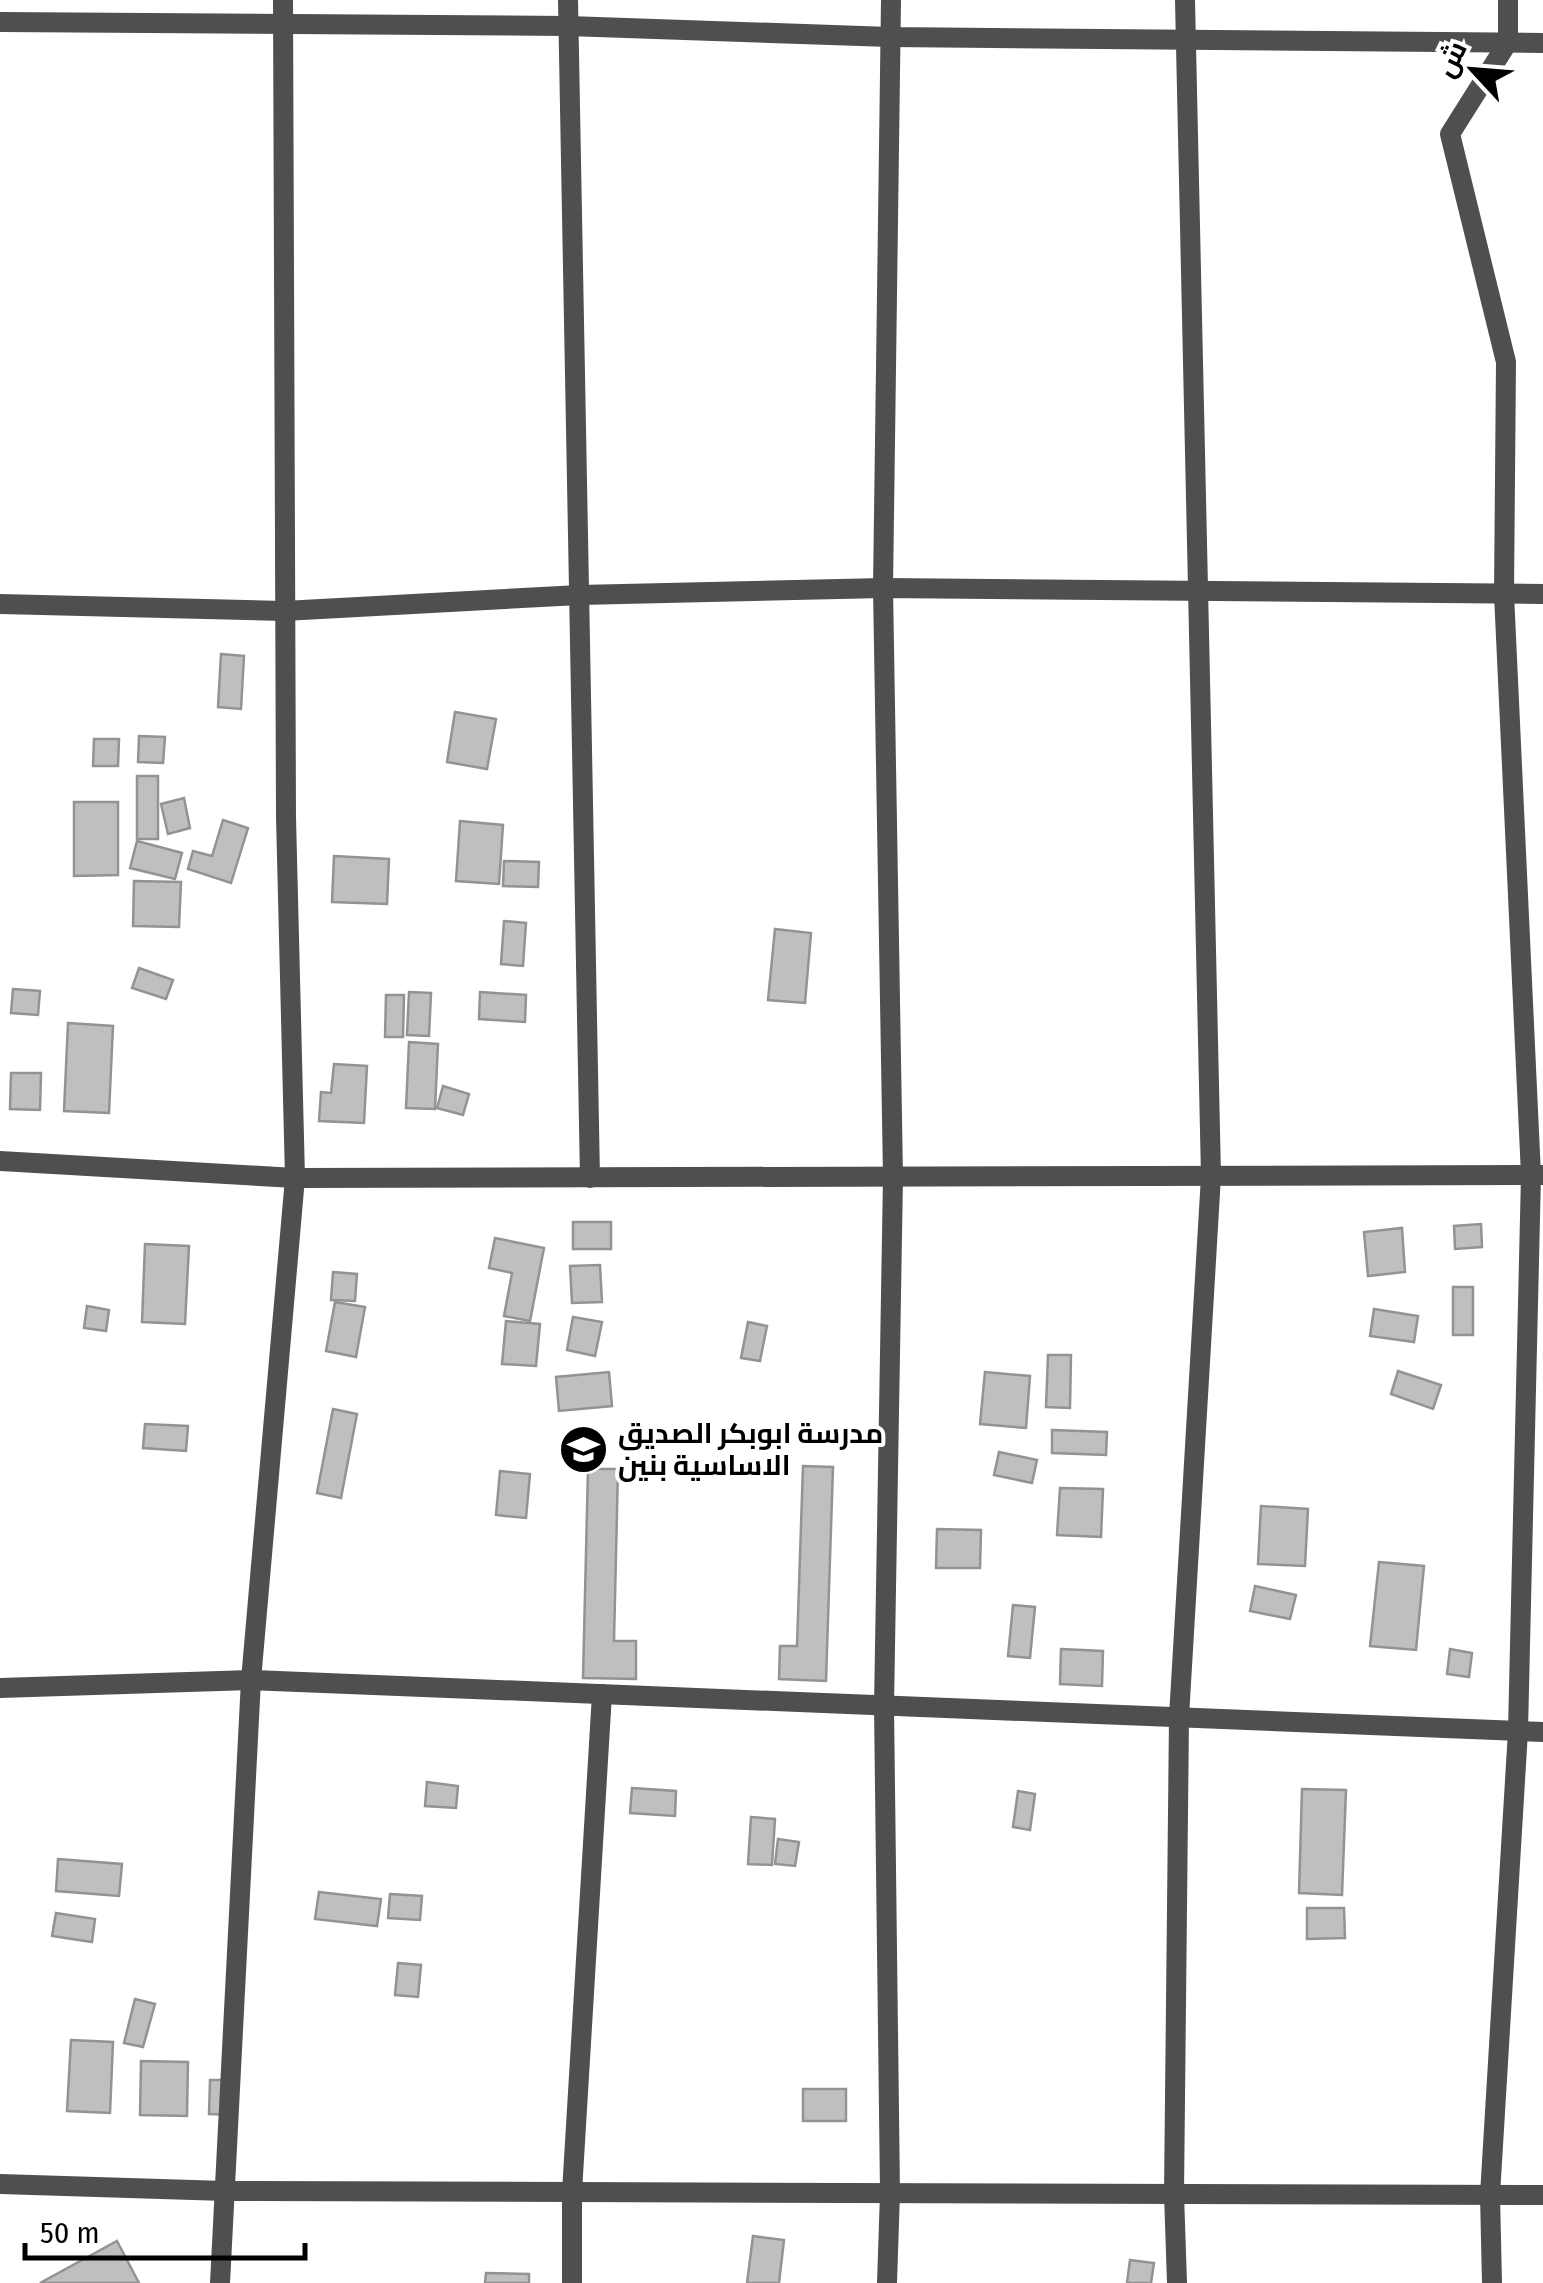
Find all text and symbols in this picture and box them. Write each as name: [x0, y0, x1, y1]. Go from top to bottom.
north arrow: [1423, 20, 1523, 120]
text: ش: [1428, 36, 1474, 83]
place label: مدرسة ابوبكر الصديق الاساسية بنين: [618, 1417, 883, 1482]
school or university icon: مدرسة ابوبكر الصديق الاساسية بنين: [557, 1423, 609, 1475]
scale bar: [25, 2198, 305, 2260]
text: 50 m: [40, 2215, 100, 2251]

